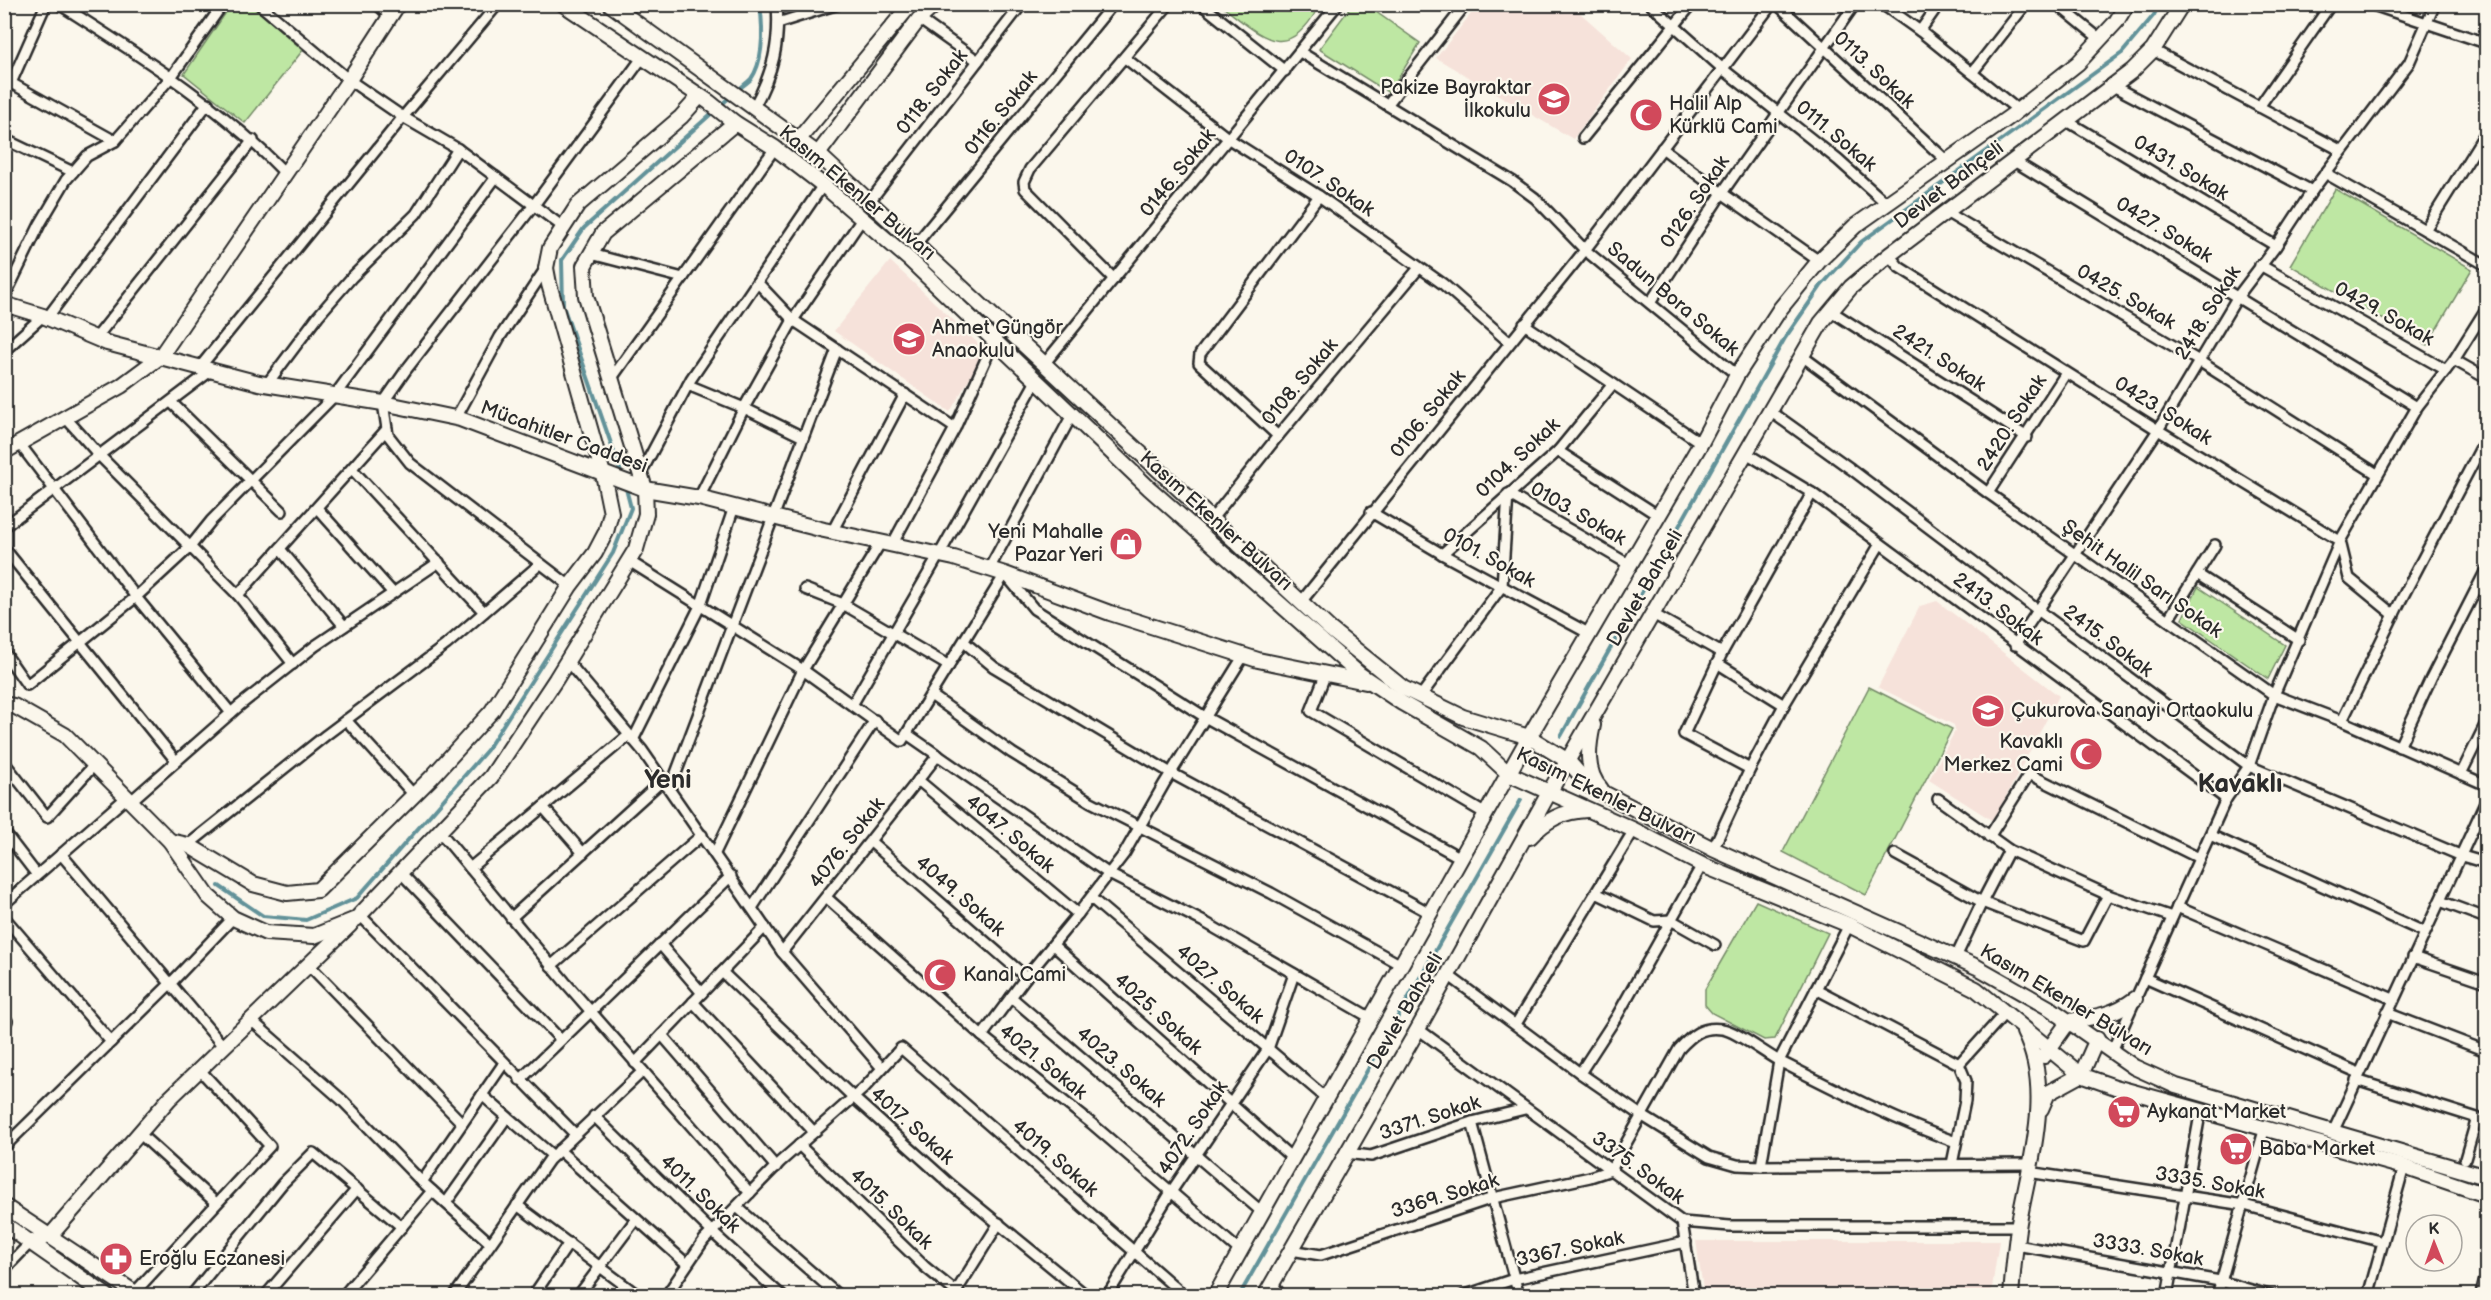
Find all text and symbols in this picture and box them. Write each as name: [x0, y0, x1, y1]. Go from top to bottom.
street label: 0113. Sokak: [1828, 26, 1920, 114]
street label: 0118. Sokak: [891, 44, 973, 140]
street label: 0116. Sokak: [959, 66, 1043, 160]
place label: Pakize Bayraktar İlkokulu: [1380, 76, 1532, 123]
school or university icon: Pakize Bayraktar İlkokulu: [1536, 81, 1572, 117]
place label: Halil Alp Kürklü Cami: [1669, 92, 1778, 139]
street label: 0111. Sokak: [1791, 95, 1881, 177]
mosque icon: Halil Alp Kürklü Cami: [1628, 97, 1664, 133]
street label: Kasım Ekenler Bulvarı: [774, 120, 940, 266]
street label: 0146. Sokak: [1135, 124, 1221, 222]
street label: 0431. Sokak: [2129, 130, 2233, 206]
street label: Devlet Bahçeli: [1889, 136, 2009, 234]
street label: 0107. Sokak: [1279, 144, 1379, 222]
street label: 0126. Sokak: [1655, 151, 1735, 253]
street label: 0427. Sokak: [2111, 192, 2217, 268]
street label: Sadun Bora Sokak: [1602, 237, 1744, 361]
street label: 0425. Sokak: [2072, 259, 2180, 335]
street label: 2418. Sokak: [2170, 262, 2246, 364]
street label: 0429. Sokak: [2330, 277, 2438, 351]
place label: Ahmet Güngör Anaokulu: [932, 316, 1064, 363]
street label: 2421. Sokak: [1888, 319, 1990, 397]
school or university icon: Ahmet Güngör Anaokulu: [891, 321, 927, 357]
street label: 0108. Sokak: [1257, 334, 1343, 430]
street label: 0106. Sokak: [1385, 365, 1471, 463]
street label: 2420. Sokak: [1972, 370, 2052, 476]
street label: 0423. Sokak: [2110, 372, 2216, 451]
street label: Mücahitler Caddesi: [477, 396, 651, 478]
street label: 0104. Sokak: [1471, 413, 1565, 503]
street label: Kasım Ekenler Bulvarı: [1135, 446, 1297, 596]
street label: 0103. Sokak: [1526, 477, 1630, 551]
street label: Şehit Halil Sarı Sokak: [2057, 515, 2227, 643]
place label: Yeni Mahalle Pazar Yeri: [987, 520, 1103, 567]
street label: 0101. Sokak: [1439, 523, 1540, 593]
street label: Devlet Bahçeli: [1602, 525, 1688, 651]
shop icon: Yeni Mahalle Pazar Yeri: [1108, 526, 1144, 562]
street label: 2413. Sokak: [1948, 567, 2048, 651]
street label: 2415. Sokak: [2059, 600, 2158, 683]
school or university icon: Çukurova Sanayi Ortaokulu: [1970, 693, 2006, 729]
place label: Çukurova Sanayi Ortaokulu: [2011, 699, 2253, 723]
place label: Kavaklı Merkez Cami: [1944, 730, 2063, 777]
mosque icon: Kavaklı Merkez Cami: [2068, 736, 2104, 772]
street label: Kasım Ekenler Bulvarı: [1512, 742, 1700, 850]
district label: Yeni: [644, 765, 692, 796]
district label: Kavaklı: [2198, 769, 2282, 800]
street label: 4047. Sokak: [961, 790, 1060, 878]
street label: 4076. Sokak: [804, 793, 890, 893]
street label: 4049. Sokak: [910, 851, 1010, 941]
street label: 4027. Sokak: [1171, 939, 1269, 1029]
street label: Kasım Ekenler Bulvarı: [1975, 939, 2157, 1061]
street label: Devlet Bahçeli: [1362, 948, 1448, 1074]
mosque icon: Kanal Cami: [922, 957, 958, 993]
place label: Kanal Cami: [963, 963, 1066, 987]
street label: 4025. Sokak: [1109, 968, 1207, 1060]
street label: 4021. Sokak: [994, 1019, 1092, 1105]
street label: 4023. Sokak: [1071, 1022, 1171, 1112]
street label: 4072. Sokak: [1153, 1076, 1233, 1180]
street label: 4017. Sokak: [865, 1082, 959, 1170]
street label: 3371. Sokak: [1376, 1090, 1484, 1146]
supermarket icon: Aykanat Market: [2106, 1094, 2142, 1130]
place label: Aykanat Market: [2147, 1100, 2286, 1124]
street label: 4019. Sokak: [1007, 1114, 1103, 1202]
street label: 3375. Sokak: [1587, 1126, 1689, 1210]
supermarket icon: Baba Market: [2218, 1131, 2254, 1167]
place label: Baba Market: [2259, 1137, 2375, 1161]
street label: 4011. Sokak: [655, 1150, 745, 1238]
street label: 3335. Sokak: [2153, 1162, 2267, 1205]
street label: 4015. Sokak: [844, 1164, 938, 1255]
street label: 3369. Sokak: [1388, 1168, 1502, 1224]
north arrow: [2404, 1213, 2464, 1273]
text: K: [2428, 1220, 2439, 1239]
street label: 3367. Sokak: [1514, 1226, 1626, 1272]
street label: 3333. Sokak: [2091, 1228, 2205, 1272]
pharmacy icon: Eroğlu Eczanesi: [98, 1241, 134, 1277]
place label: Eroğlu Eczanesi: [139, 1247, 285, 1271]

